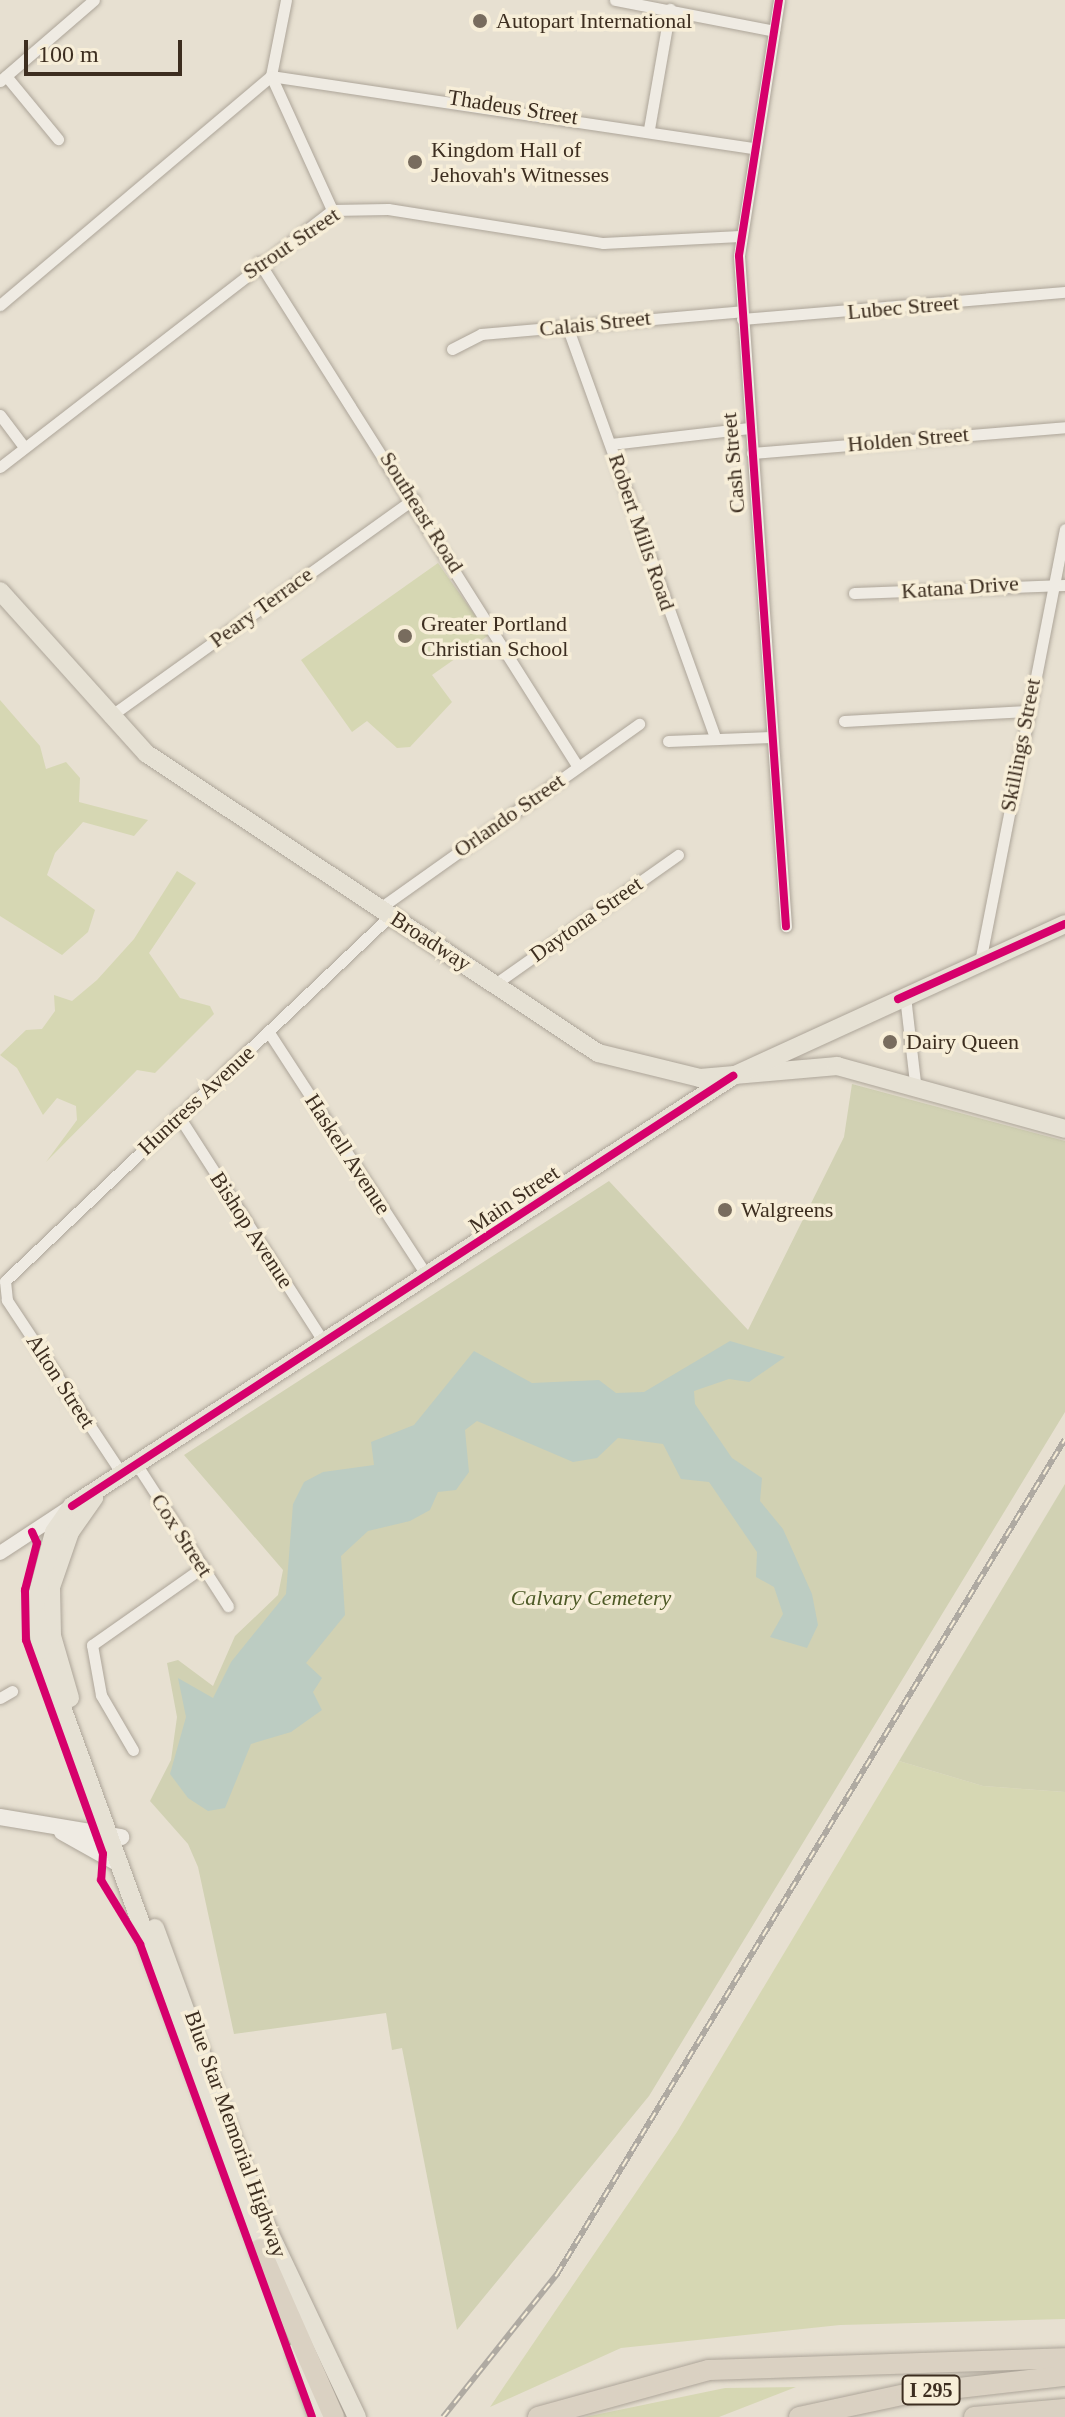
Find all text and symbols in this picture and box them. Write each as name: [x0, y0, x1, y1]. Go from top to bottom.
place label: Autopart International: [496, 8, 692, 34]
marker: Autopart International: [471, 12, 489, 30]
scale bar: [28, 24, 186, 74]
text: 100 m: [38, 41, 99, 67]
street label: Thadeus Street: [446, 84, 580, 130]
place label: Kingdom Hall of Jehovah's Witnesses: [431, 136, 609, 188]
marker: Kingdom Hall of Jehovah's Witnesses: [406, 153, 424, 171]
street label: Strout Street: [238, 201, 344, 285]
street label: Lubec Street: [846, 289, 960, 325]
street label: Calais Street: [538, 304, 652, 342]
street label: Cash Street: [715, 412, 751, 514]
street label: Holden Street: [846, 421, 970, 457]
street label: Southeast Road: [374, 447, 470, 577]
street label: Robert Mills Road: [603, 450, 681, 614]
street label: Peary Terrace: [204, 561, 318, 653]
street label: Katana Drive: [900, 570, 1020, 604]
place label: Greater Portland Christian School: [421, 610, 568, 662]
marker: Greater Portland Christian School: [396, 627, 414, 645]
street label: Skillings Street: [994, 676, 1046, 814]
street label: Orlando Street: [449, 767, 569, 863]
street label: Daytona Street: [525, 871, 647, 967]
street label: Broadway: [386, 905, 476, 977]
place label: Dairy Queen: [906, 1029, 1019, 1055]
marker: Dairy Queen: [881, 1033, 899, 1051]
street label: Huntress Avenue: [132, 1039, 260, 1161]
street label: Haskell Avenue: [299, 1088, 397, 1220]
street label: Main Street: [464, 1159, 564, 1239]
street label: Bishop Avenue: [204, 1166, 300, 1294]
place label: Walgreens: [741, 1197, 833, 1223]
marker: Walgreens: [716, 1201, 734, 1219]
street label: Alton Street: [21, 1329, 101, 1433]
street label: Cox Street: [145, 1489, 219, 1581]
park label: Calvary Cemetery: [511, 1585, 671, 1611]
street label: Blue Star Memorial Highway: [179, 2007, 293, 2261]
road number: I 295: [901, 2374, 961, 2406]

